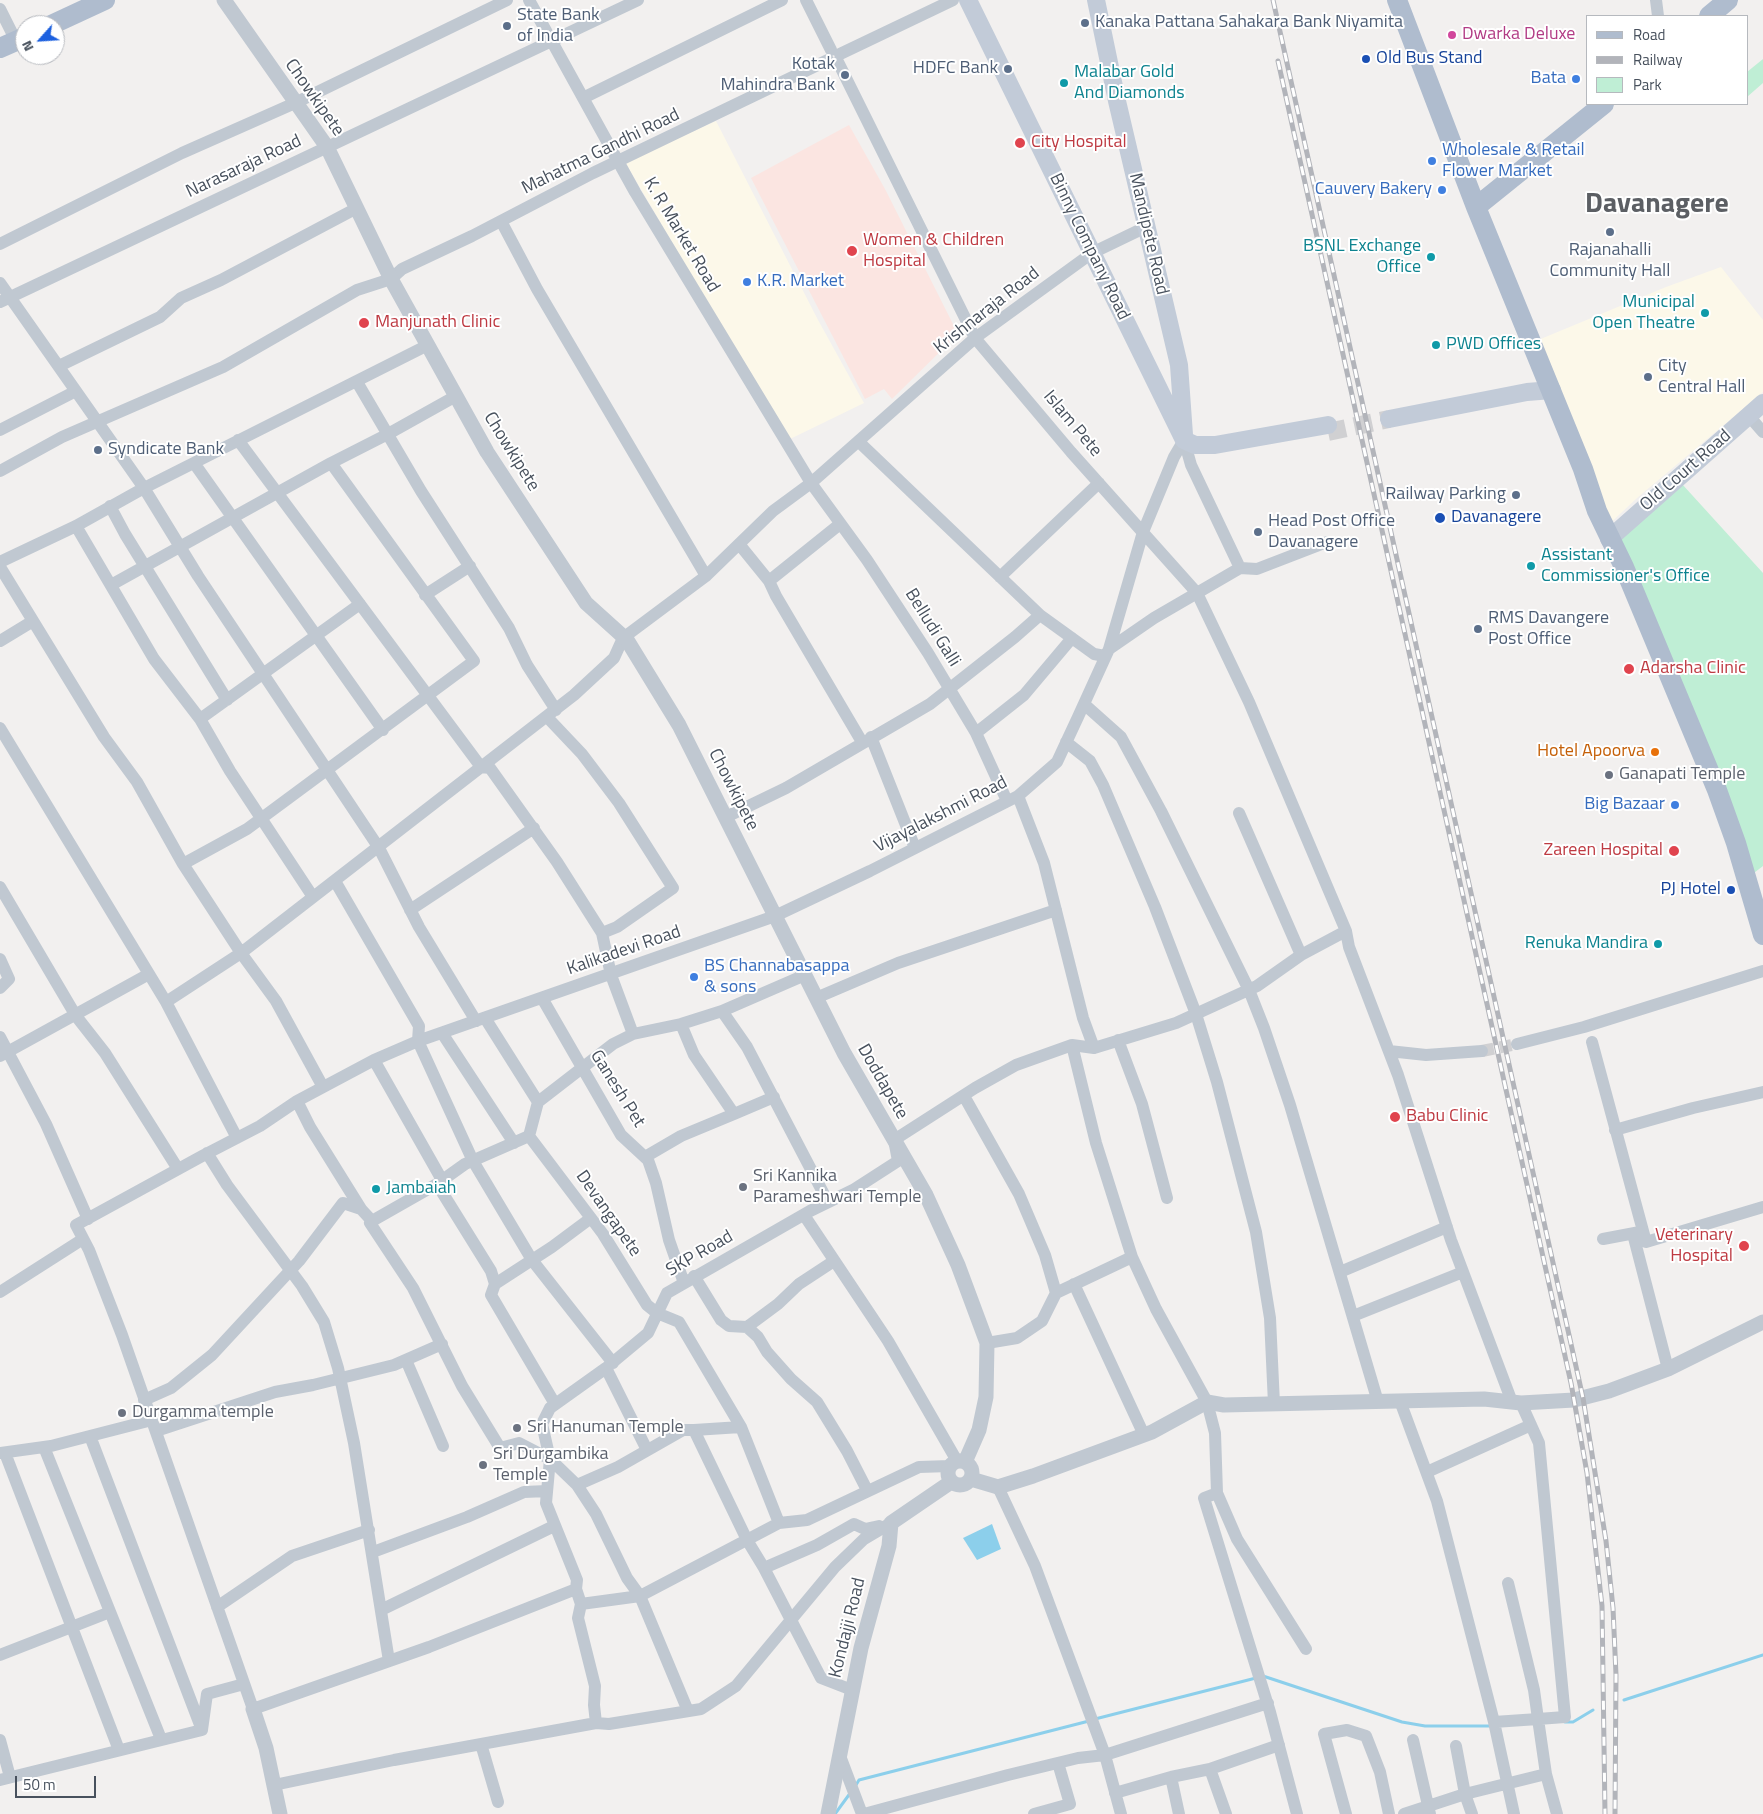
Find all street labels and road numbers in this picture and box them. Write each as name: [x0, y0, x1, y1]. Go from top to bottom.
street label: Chowkipete: [280, 55, 348, 141]
street label: Mahatma Gandhi Road: [519, 104, 683, 200]
street label: Narasaraja Road: [183, 131, 305, 203]
street label: Binny Company Road: [1044, 170, 1134, 324]
street label: Mandipete Road: [1124, 171, 1172, 297]
street label: K. R Market Road: [638, 174, 724, 296]
street label: Krishnaraja Road: [930, 263, 1044, 359]
street label: Islam Pete: [1038, 386, 1106, 462]
street label: Chowkipete: [478, 409, 544, 495]
street label: Old Court Road: [1636, 426, 1736, 516]
street label: Belludi Galli: [900, 585, 964, 671]
street label: Chowkipete: [703, 745, 763, 835]
street label: Vijayalakshmi Road: [871, 772, 1011, 858]
street label: Kalikadevi Road: [564, 921, 684, 981]
street label: Doddapete: [852, 1041, 912, 1123]
street label: Ganesh Pet: [585, 1046, 649, 1132]
street label: Devangapete: [570, 1167, 646, 1261]
street label: SKP Road: [663, 1226, 737, 1282]
street label: Kondajji Road: [825, 1576, 871, 1680]

